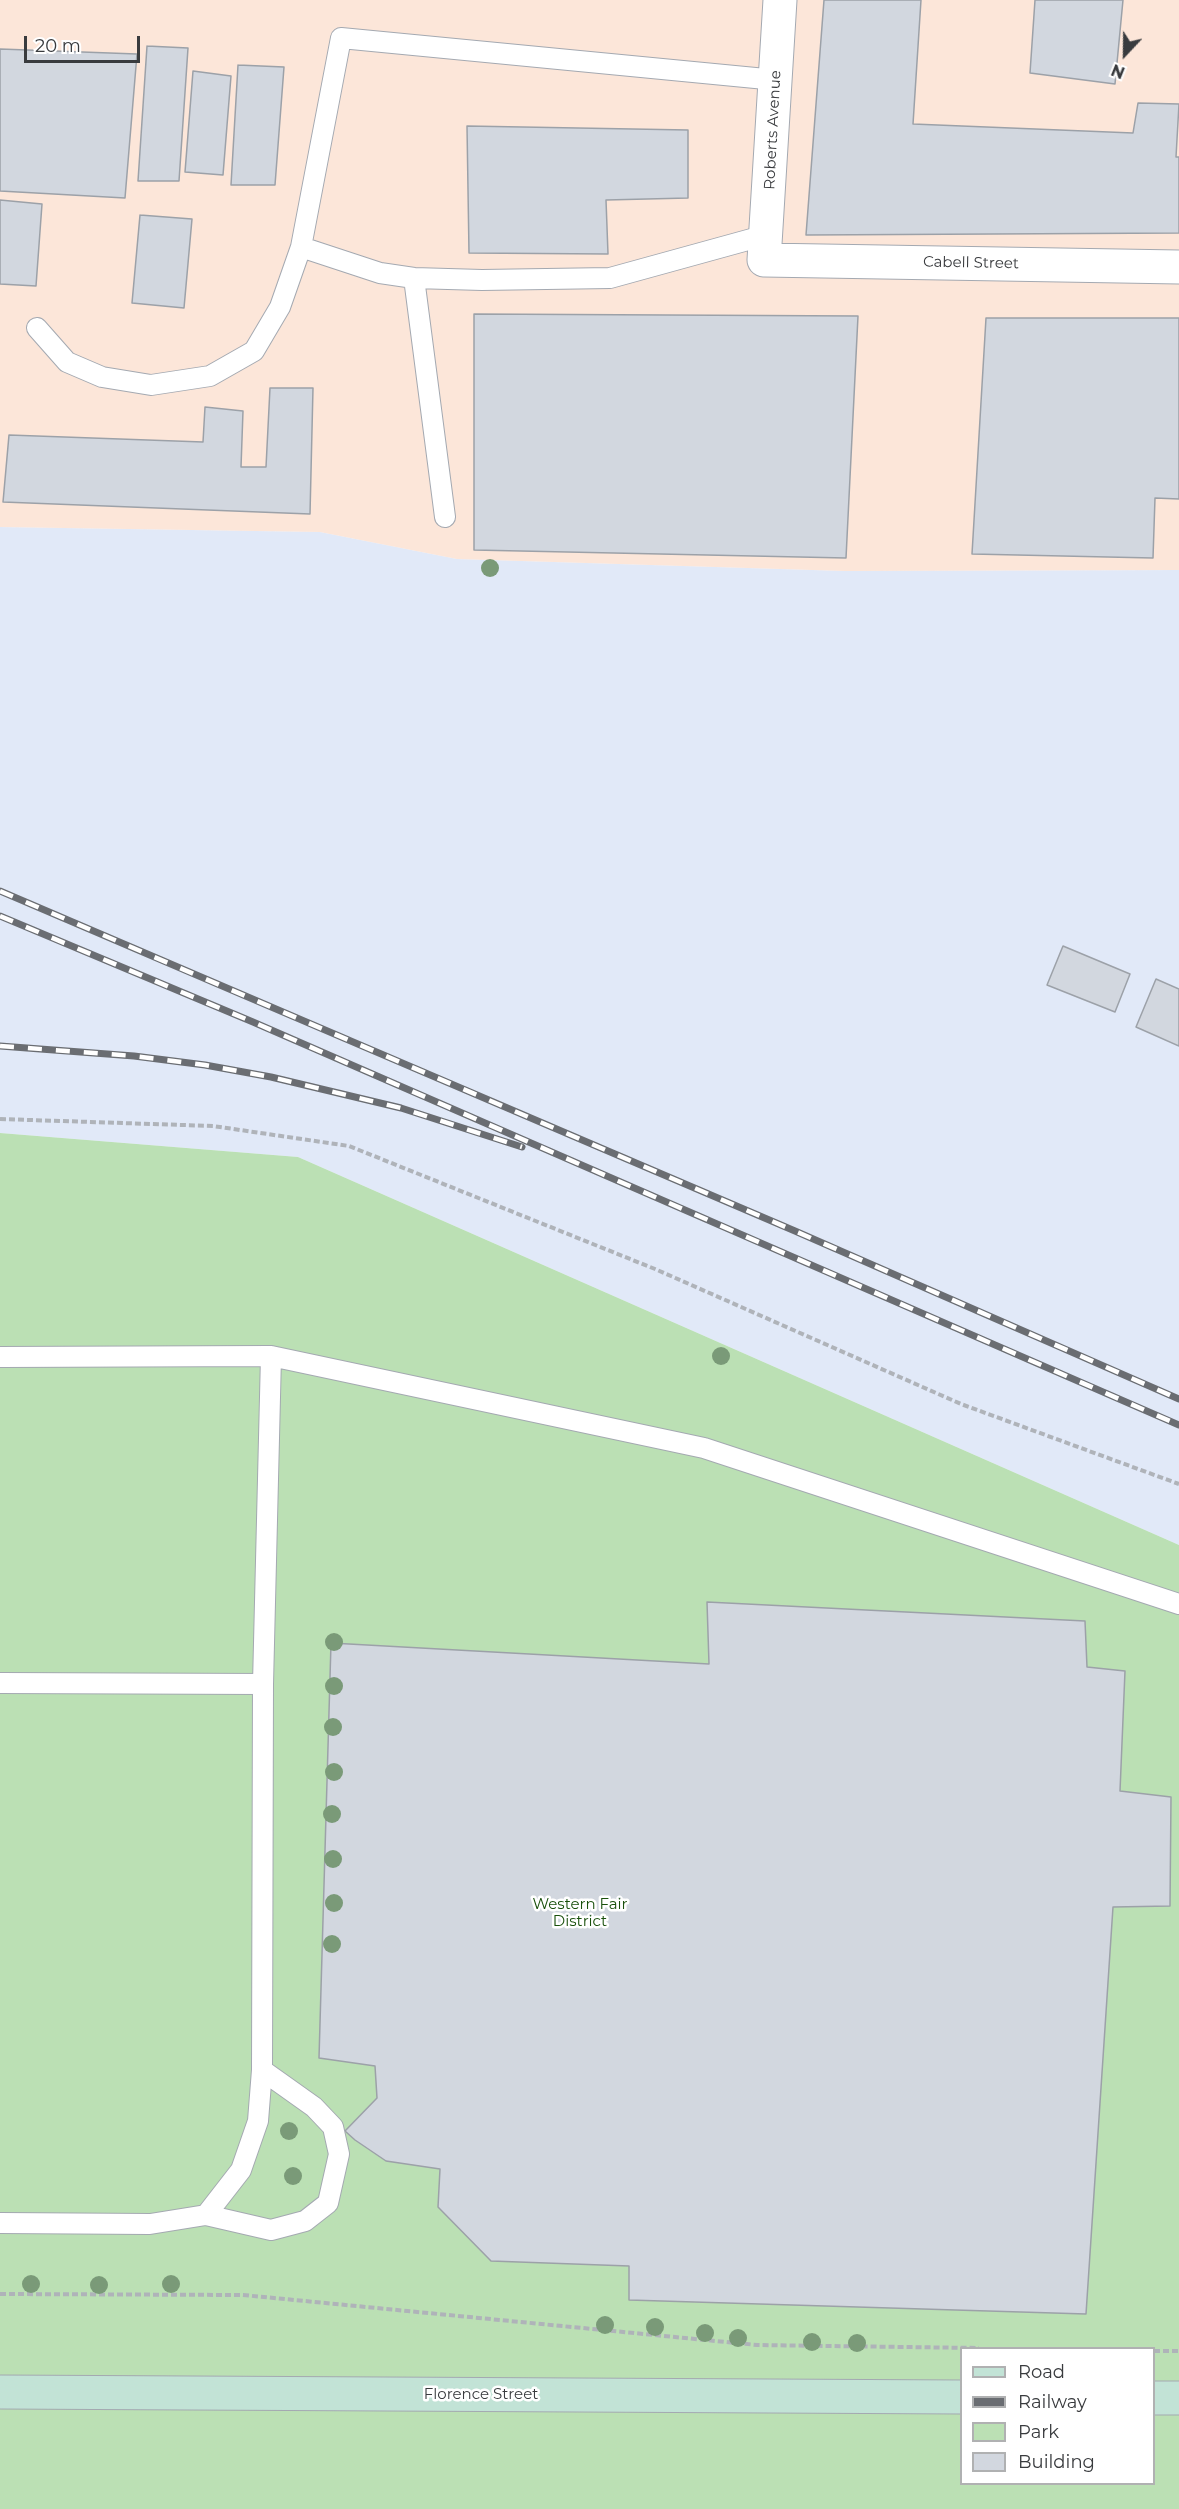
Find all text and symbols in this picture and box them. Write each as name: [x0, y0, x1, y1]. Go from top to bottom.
scale bar: [27, 24, 142, 62]
north arrow: [1095, 24, 1155, 84]
text: 20 m: [35, 35, 81, 57]
text: N: [1109, 60, 1128, 82]
street label: Roberts Avenue: [761, 70, 785, 190]
street label: Cabell Street: [923, 253, 1019, 273]
park label: Western Fair District: [532, 1896, 628, 1931]
legend: [960, 2347, 1155, 2485]
text: Road: [1018, 2361, 1065, 2383]
street label: Florence Street: [424, 2386, 538, 2404]
text: Railway: [1018, 2391, 1087, 2413]
text: Park: [1018, 2421, 1059, 2443]
text: Building: [1018, 2451, 1095, 2473]

